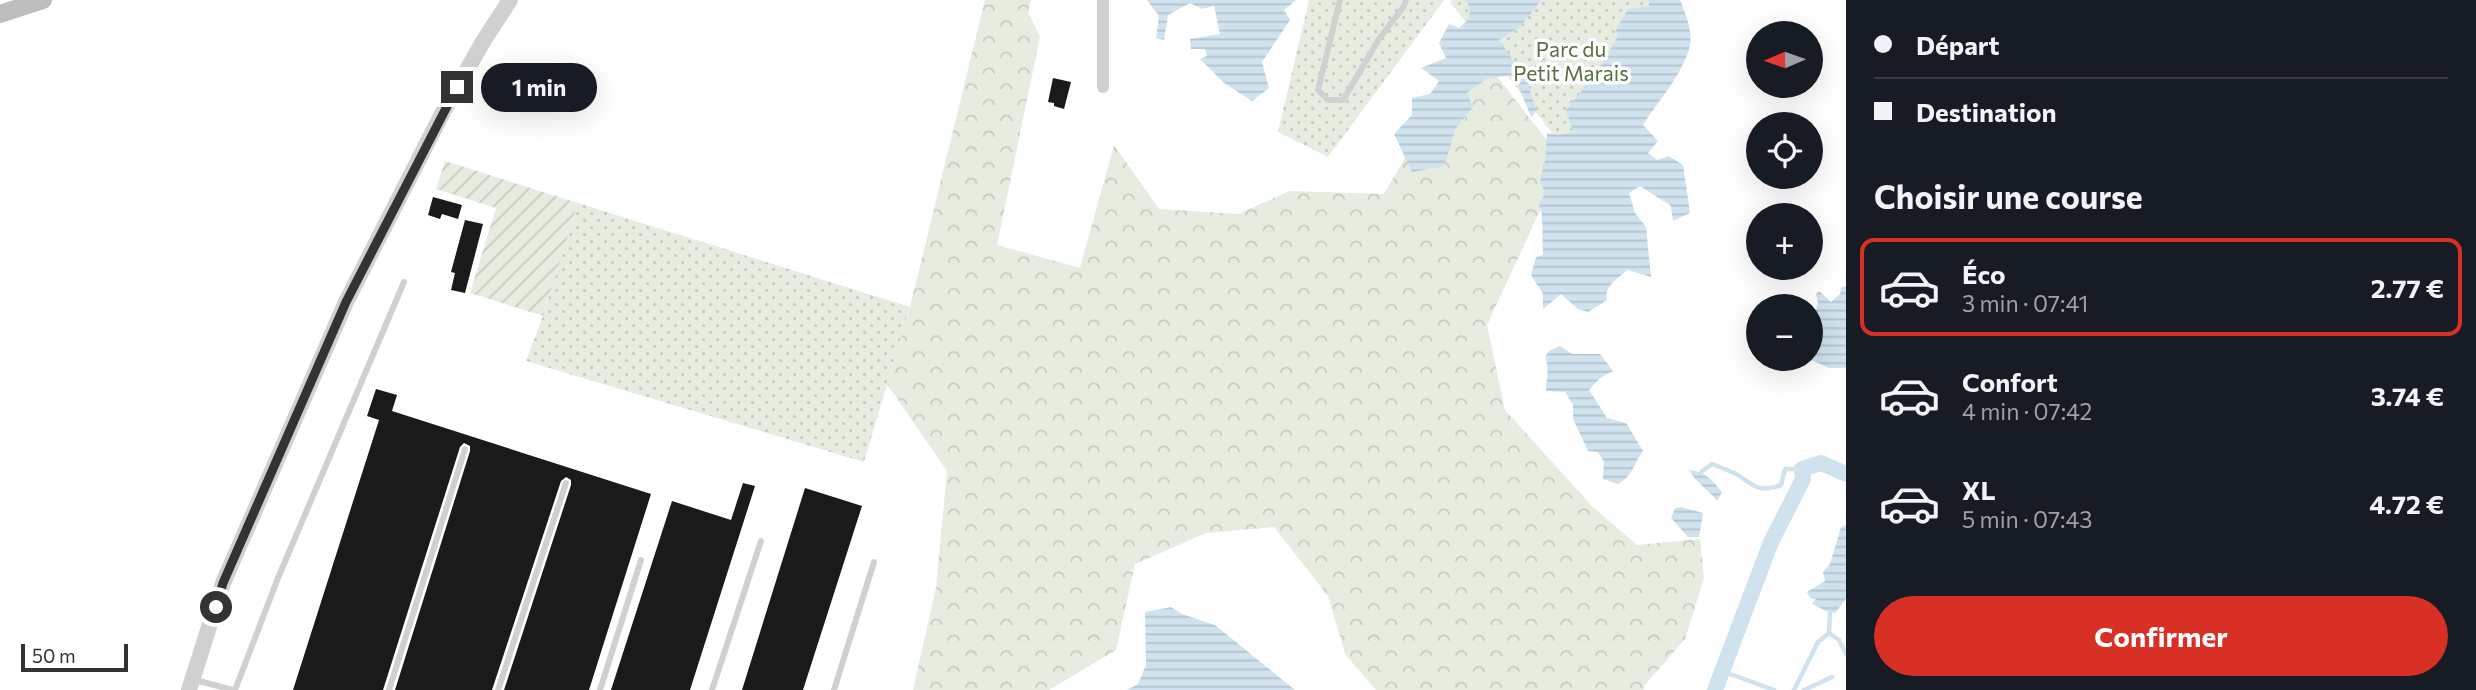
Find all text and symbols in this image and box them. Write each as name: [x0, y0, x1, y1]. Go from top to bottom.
north arrow: [1746, 21, 1824, 98]
map controls: [1746, 21, 1823, 371]
text: Départ: [1916, 29, 2000, 60]
park label: Parc du Petit Marais: [1513, 36, 1629, 85]
callout: 1 min: [482, 62, 597, 112]
route end: [441, 71, 473, 103]
text: 1 min: [512, 73, 566, 101]
text: Destination: [1916, 96, 2057, 127]
button: locate: [1746, 112, 1823, 189]
text: Choisir une course: [1874, 176, 2143, 216]
button: +: [1746, 203, 1823, 280]
icon: car: [1878, 256, 1941, 319]
text: Éco: [1962, 258, 2006, 289]
text: 2.77 €: [2371, 272, 2444, 303]
text: 3 min · 07:41: [1962, 289, 2088, 317]
button: −: [1746, 294, 1823, 371]
icon: car: [1878, 364, 1941, 427]
text: Confort: [1962, 366, 2058, 397]
text: 3.74 €: [2371, 380, 2444, 411]
text: 4 min · 07:42: [1962, 397, 2092, 425]
icon: car: [1878, 472, 1941, 535]
text: XL: [1962, 474, 1996, 505]
text: 4.72 €: [2369, 488, 2444, 519]
text: 5 min · 07:43: [1962, 505, 2092, 533]
route start: [200, 591, 232, 623]
button: Confirmer: [1874, 596, 2448, 676]
scale bar: [21, 641, 128, 673]
text: 50 m: [32, 644, 76, 667]

